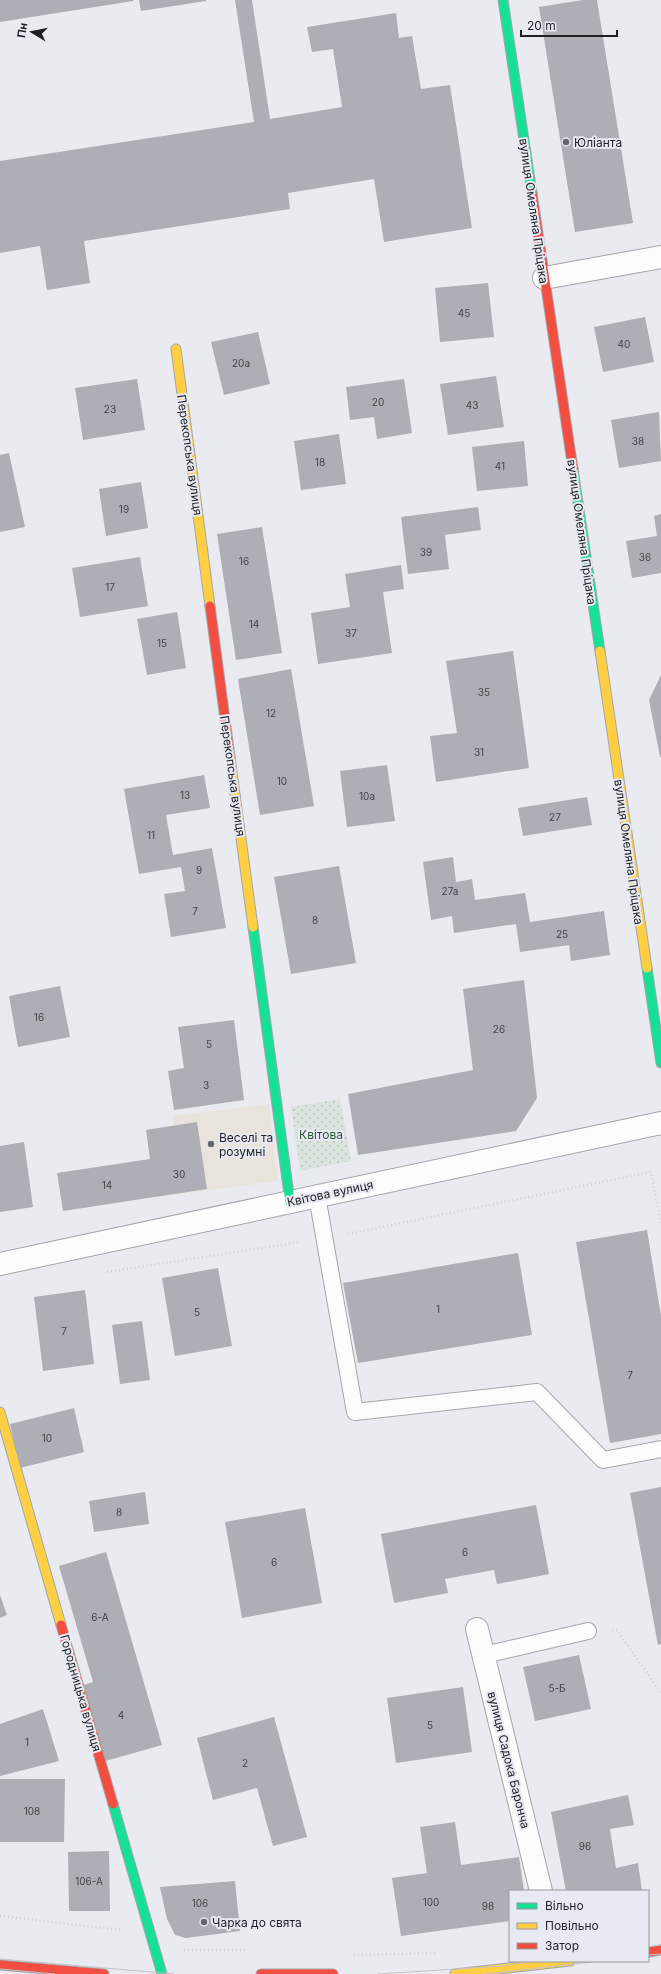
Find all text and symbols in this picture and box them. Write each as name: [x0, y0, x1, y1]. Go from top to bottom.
north arrow: [12, 12, 52, 52]
scale bar: [521, 12, 617, 38]
text: 20 m: [527, 18, 556, 33]
text: Пн: [14, 21, 30, 39]
place label: Юліанта: [574, 135, 622, 150]
street label: вулиця Омеляна Пріцака: [516, 137, 552, 285]
marker: Юліанта: [561, 137, 571, 147]
house number: 45: [458, 307, 470, 319]
house number: 40: [618, 338, 630, 350]
house number: 20а: [232, 357, 250, 369]
street label: Перекопська вулиця: [174, 394, 206, 516]
house number: 20: [372, 396, 384, 408]
house number: 43: [466, 399, 478, 411]
house number: 23: [104, 403, 116, 415]
house number: 38: [632, 435, 644, 447]
house number: 18: [315, 456, 325, 468]
street label: вулиця Омеляна Пріцака: [564, 458, 600, 606]
house number: 41: [495, 460, 505, 472]
house number: 19: [119, 503, 129, 515]
house number: 39: [420, 546, 432, 558]
house number: 36: [639, 551, 651, 563]
house number: 16: [239, 555, 249, 567]
house number: 17: [105, 581, 115, 593]
house number: 14: [249, 618, 259, 630]
house number: 37: [345, 627, 357, 639]
house number: 15: [157, 637, 167, 649]
house number: 35: [478, 686, 490, 698]
house number: 12: [266, 707, 276, 719]
street label: Перекопська вулиця: [217, 715, 249, 837]
house number: 31: [474, 746, 484, 758]
house number: 10: [277, 775, 287, 787]
street label: вулиця Омеляна Пріцака: [611, 778, 647, 926]
house number: 13: [180, 789, 190, 801]
house number: 10а: [359, 790, 375, 802]
house number: 27: [549, 811, 561, 823]
house number: 11: [147, 829, 155, 841]
house number: 9: [196, 864, 202, 876]
house number: 27а: [442, 885, 458, 897]
house number: 7: [192, 905, 198, 917]
house number: 8: [312, 914, 318, 926]
house number: 25: [556, 928, 568, 940]
house number: 16: [34, 1011, 44, 1023]
house number: 26: [493, 1023, 505, 1035]
house number: 5: [206, 1038, 212, 1050]
house number: 3: [203, 1079, 209, 1091]
park label: Квітова: [299, 1127, 343, 1142]
place label: Веселі та розумні: [219, 1130, 273, 1159]
marker: Веселі та розумні: [206, 1139, 216, 1149]
house number: 30: [173, 1168, 185, 1180]
street label: Квітова вулиця: [285, 1177, 375, 1209]
house number: 14: [102, 1179, 112, 1191]
house number: 1: [436, 1303, 440, 1315]
house number: 5: [194, 1306, 200, 1318]
house number: 7: [61, 1325, 67, 1337]
house number: 7: [627, 1369, 633, 1381]
house number: 10: [42, 1432, 52, 1444]
house number: 8: [116, 1506, 122, 1518]
house number: 6: [462, 1546, 468, 1558]
house number: 6: [271, 1556, 277, 1568]
house number: 6-А: [91, 1611, 109, 1623]
street label: Городницька вулиця: [57, 1633, 105, 1753]
house number: 5-Б: [548, 1682, 566, 1694]
street label: вулиця Садока Баронча: [485, 1690, 533, 1830]
house number: 4: [118, 1709, 124, 1721]
house number: 5: [427, 1719, 433, 1731]
house number: 1: [25, 1736, 29, 1748]
house number: 2: [242, 1757, 248, 1769]
house number: 108: [24, 1805, 40, 1817]
house number: 96: [579, 1840, 591, 1852]
house number: 106-А: [75, 1875, 103, 1887]
legend: [509, 1890, 649, 1962]
house number: 100: [423, 1896, 439, 1908]
house number: 106: [192, 1897, 208, 1909]
text: Вільно: [545, 1898, 584, 1913]
house number: 98: [482, 1900, 494, 1912]
place label: Чарка до свята: [212, 1915, 302, 1930]
marker: Чарка до свята: [199, 1917, 209, 1927]
text: Повільно: [545, 1918, 599, 1933]
text: Затор: [545, 1938, 579, 1953]

